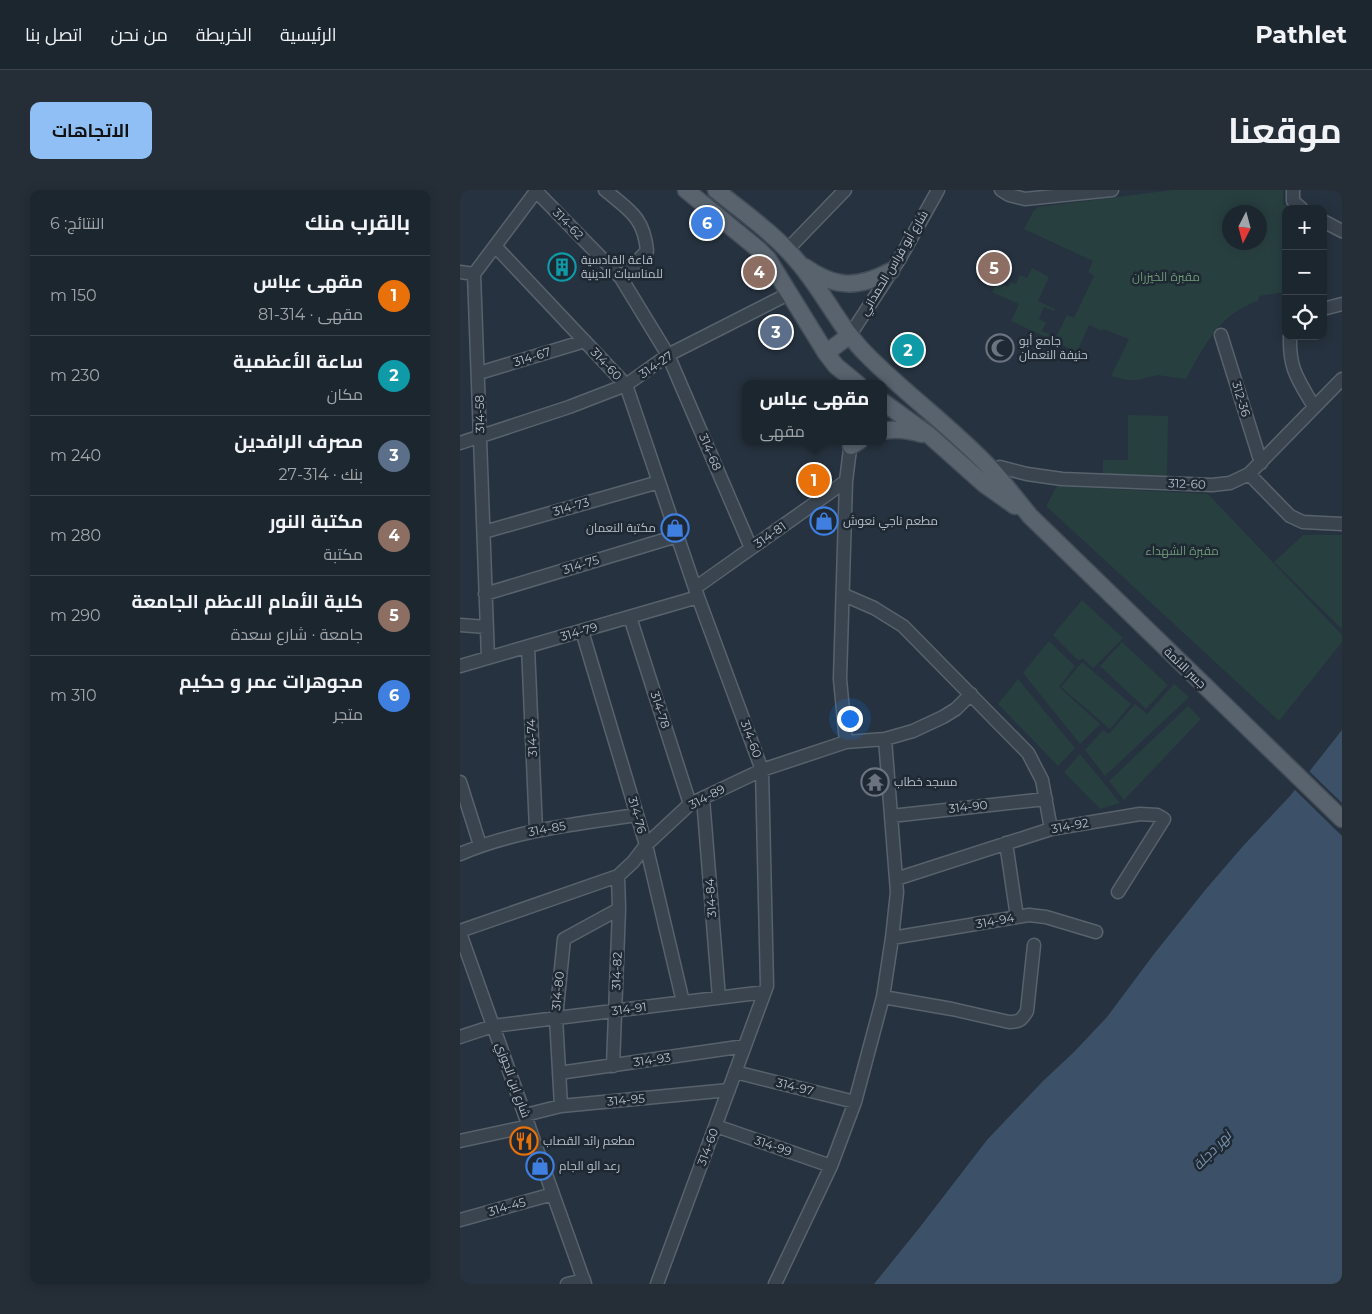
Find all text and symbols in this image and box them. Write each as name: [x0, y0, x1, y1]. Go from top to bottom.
text: Pathlet: [1255, 20, 1347, 49]
text: اتصل بنا: [25, 24, 83, 46]
text: من نحن: [111, 24, 168, 46]
text: الخريطة: [196, 24, 252, 46]
text: الرئيسية: [280, 24, 336, 46]
button: الاتجاهات: [30, 102, 152, 159]
text: موقعنا: [1228, 109, 1342, 152]
pin: 6: [691, 204, 723, 242]
street label: 314-62: [550, 205, 587, 243]
north arrow: [1222, 205, 1267, 250]
map controls: [1282, 205, 1327, 340]
button: +: [1282, 205, 1327, 250]
street label: شارع أبو فراس الحمداني: [856, 207, 934, 320]
text: بالقرب منك: [305, 210, 410, 235]
text: النتائج: 6: [50, 214, 105, 233]
pin: 5: [978, 249, 1010, 287]
button: −: [1282, 250, 1327, 295]
building icon: قاعة القادسية للمناسبات الدينية: [547, 252, 577, 282]
place label: قاعة القادسية للمناسبات الدينية: [581, 252, 663, 281]
pin: 4: [743, 253, 775, 291]
park label: مقبرة الخيزران: [1132, 269, 1200, 284]
text: مقهى عباس: [253, 270, 363, 293]
text: 150 m: [50, 286, 97, 305]
text: 1: [391, 286, 397, 305]
button: locate: [1282, 295, 1327, 340]
text: مقهى · 314-81: [258, 305, 363, 324]
pin: 3: [760, 313, 792, 351]
pin: 2: [892, 331, 924, 369]
mosque icon: جامع أبو حنيفة النعمان: [985, 333, 1015, 363]
place label: جامع أبو حنيفة النعمان: [1019, 333, 1088, 362]
street label: 314-67: [511, 344, 552, 369]
street label: 314-60: [588, 344, 625, 383]
street label: 314-27: [636, 348, 675, 381]
text: ساعة الأعظمية: [233, 350, 363, 373]
text: 230 m: [50, 366, 100, 385]
text: 2: [389, 366, 399, 385]
street label: 312-36: [1229, 379, 1254, 418]
popup: [742, 380, 887, 445]
text: مكان: [327, 385, 363, 404]
text: مقهى عباس: [760, 387, 869, 410]
street label: 314-58: [472, 394, 487, 433]
text: مقهى: [760, 422, 805, 441]
text: مصرف الرافدين: [234, 430, 363, 453]
street label: 314-68: [696, 431, 725, 473]
text: 240 m: [50, 446, 101, 465]
text: 3: [389, 446, 399, 465]
pin: 1: [798, 461, 830, 499]
text: بنك · 314-27: [279, 465, 363, 484]
street label: 312-60: [1168, 475, 1206, 492]
street label: 314-73: [551, 494, 591, 519]
shop icon: مطعم ناجي نعوش: [809, 506, 839, 536]
text: مكتبة النور: [269, 510, 363, 533]
shop icon: مكتبة النعمان: [660, 513, 690, 543]
place label: مطعم ناجي نعوش: [843, 513, 938, 531]
street label: 314-81: [751, 518, 789, 551]
place label: مكتبة النعمان: [586, 520, 656, 535]
text: 280 m: [50, 526, 101, 545]
text: 4: [388, 526, 400, 545]
park label: مقبرة الشهداء: [1145, 543, 1219, 558]
text: مكتبة: [324, 545, 363, 564]
street label: 314-75: [561, 552, 601, 577]
text: كلية الأمام الاعظم الجامعة: [131, 590, 363, 613]
text: 290 m: [50, 606, 101, 625]
text: 5: [389, 606, 399, 625]
street label: 314-79: [559, 619, 599, 644]
text: جامعة · شارع سعدة: [231, 625, 363, 644]
street label: جسر الائمة: [1161, 644, 1210, 691]
text: مجوهرات عمر و حكيم: [179, 670, 363, 693]
text: 310 m: [50, 686, 97, 705]
text: 6: [389, 686, 399, 705]
street label: 314-78: [647, 689, 674, 731]
text: متجر: [334, 705, 363, 724]
your location: [837, 706, 863, 732]
street label: 314-60: [738, 718, 765, 760]
street label: 314-74: [523, 719, 540, 757]
temple icon: مسجد خطاب: [860, 767, 890, 797]
place label: مسجد خطاب: [894, 774, 958, 789]
street label: 314-89: [686, 781, 727, 812]
street label: 314-76: [625, 795, 650, 835]
street label: 314-90: [948, 797, 988, 816]
street label: 314-92: [1050, 815, 1090, 836]
street label: 314-85: [527, 818, 567, 839]
street label: 314-84: [702, 878, 719, 918]
street label: 314-94: [974, 910, 1015, 931]
street label: 314-82: [608, 951, 625, 990]
street label: 314-80: [548, 971, 567, 1011]
street label: 314-91: [610, 999, 647, 1018]
street label: شارع ابن الجوزي: [490, 1040, 534, 1121]
street label: 314-93: [632, 1049, 672, 1070]
street label: 314-97: [775, 1075, 815, 1098]
street label: 314-95: [606, 1090, 646, 1109]
restaurant icon: مطعم رائد القصاب: [509, 1126, 539, 1156]
street label: 314-60: [694, 1126, 721, 1168]
water label: نهر دجلة: [1189, 1126, 1236, 1173]
street label: 314-99: [753, 1132, 794, 1159]
place label: مطعم رائد القصاب: [543, 1133, 635, 1149]
shop icon: رعد الو الجام: [525, 1151, 555, 1181]
place label: رعد الو الجام: [559, 1158, 620, 1174]
street label: 314-45: [486, 1194, 528, 1219]

